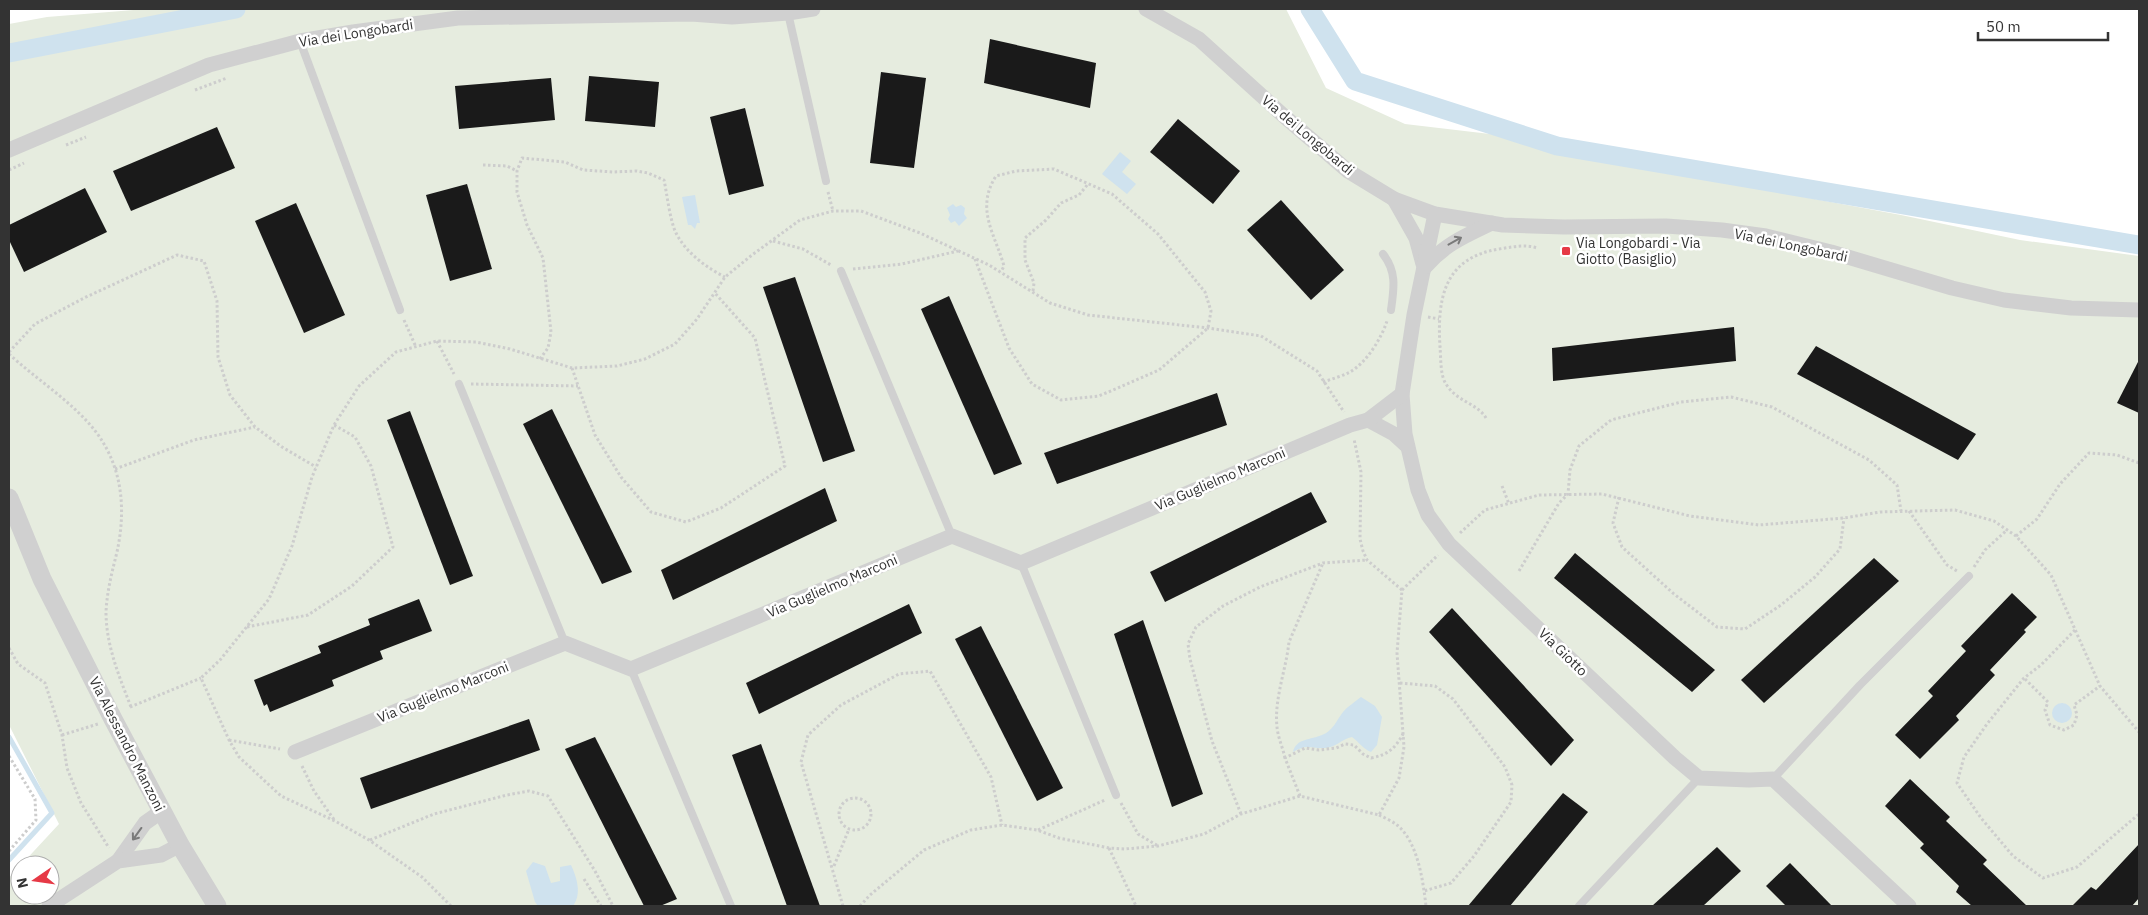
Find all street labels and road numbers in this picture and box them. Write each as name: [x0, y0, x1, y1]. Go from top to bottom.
street label: Via dei Longobardi: [298, 15, 414, 51]
street label: Via dei Longobardi: [1258, 91, 1358, 179]
street label: Via dei Longobardi: [1733, 224, 1849, 266]
street label: Via Guglielmo Marconi: [1152, 443, 1288, 515]
street label: Via Guglielmo Marconi: [764, 550, 900, 622]
street label: Via Giotto: [1535, 624, 1591, 680]
street label: Via Guglielmo Marconi: [375, 657, 511, 727]
street label: Via Alessandro Manzoni: [85, 674, 169, 814]

